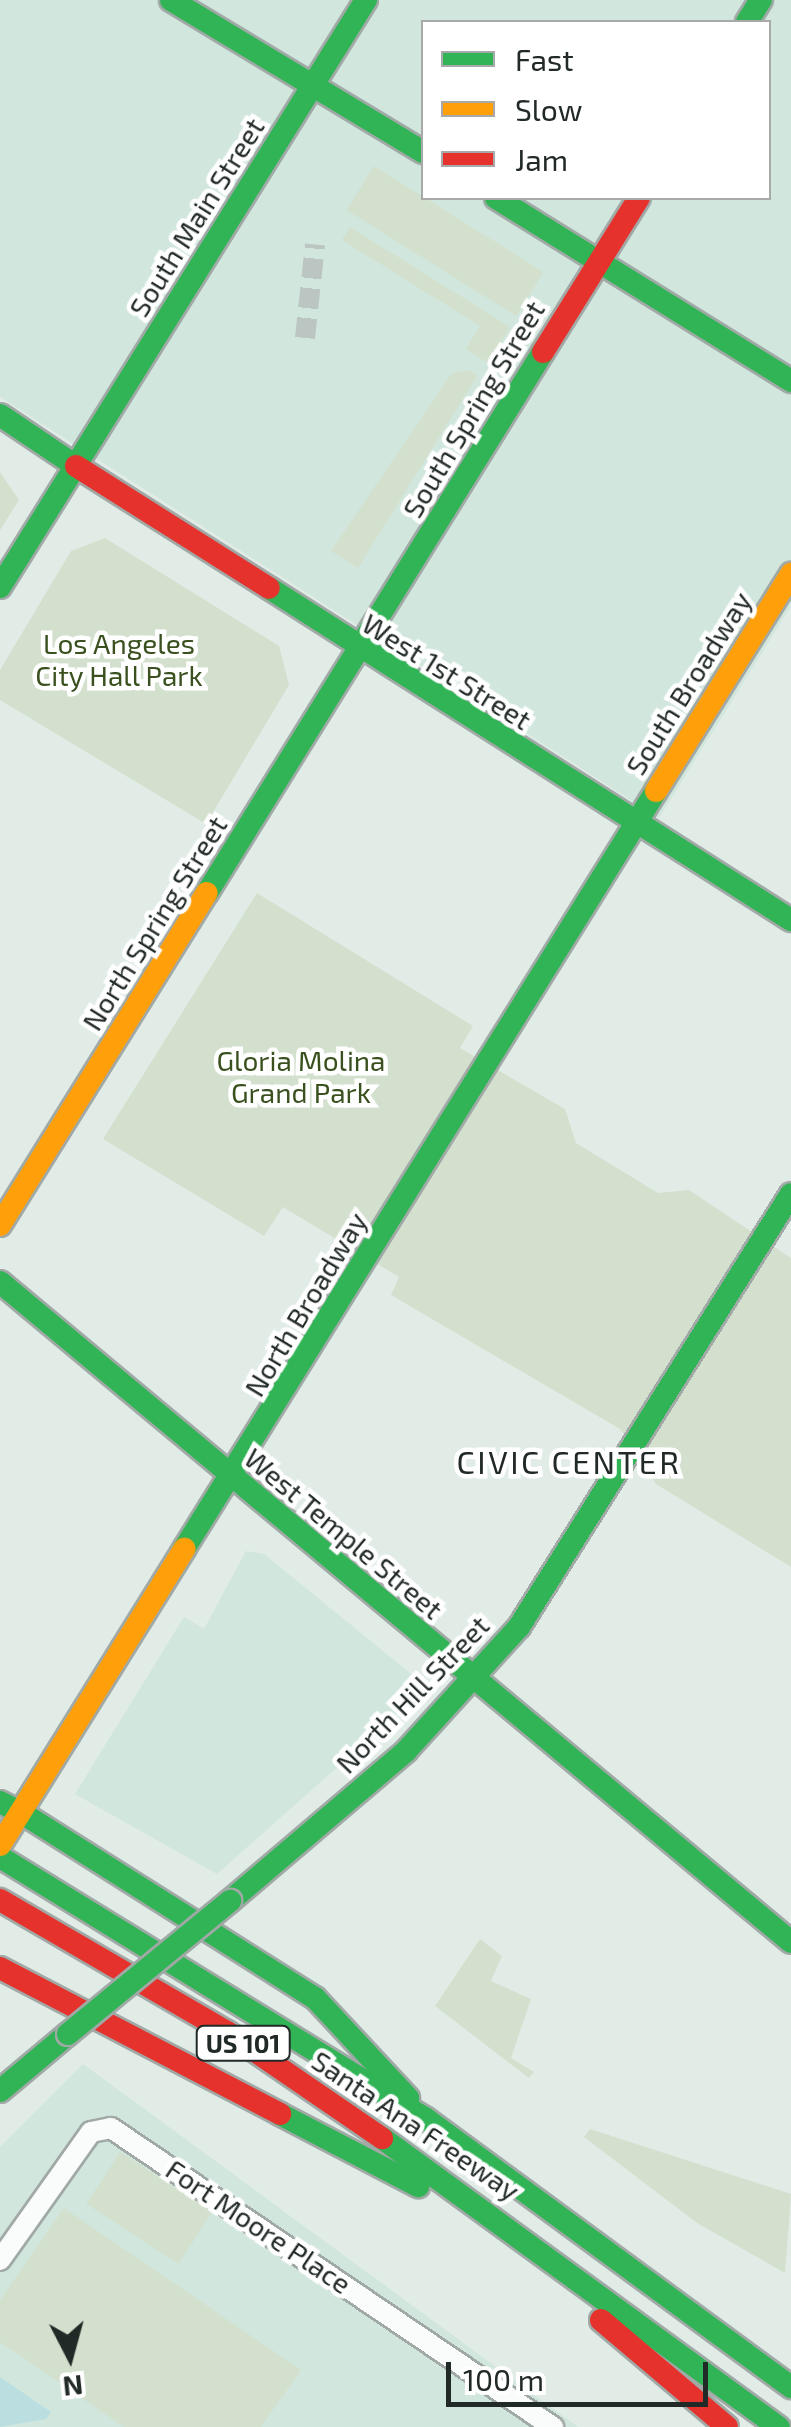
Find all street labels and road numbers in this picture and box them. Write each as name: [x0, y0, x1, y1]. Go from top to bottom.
street label: South Main Street: [121, 111, 271, 323]
street label: South Spring Street: [395, 295, 551, 523]
street label: South Broadway: [618, 585, 758, 781]
street label: West 1st Street: [357, 606, 537, 736]
street label: North Spring Street: [75, 810, 233, 1036]
street label: North Broadway: [237, 1206, 373, 1402]
street label: West Temple Street: [238, 1440, 450, 1626]
street label: North Hill Street: [328, 1608, 496, 1780]
road number: US 101: [196, 2023, 290, 2063]
street label: Santa Ana Freeway: [306, 2043, 526, 2207]
street label: Fort Moore Place: [160, 2152, 358, 2300]

